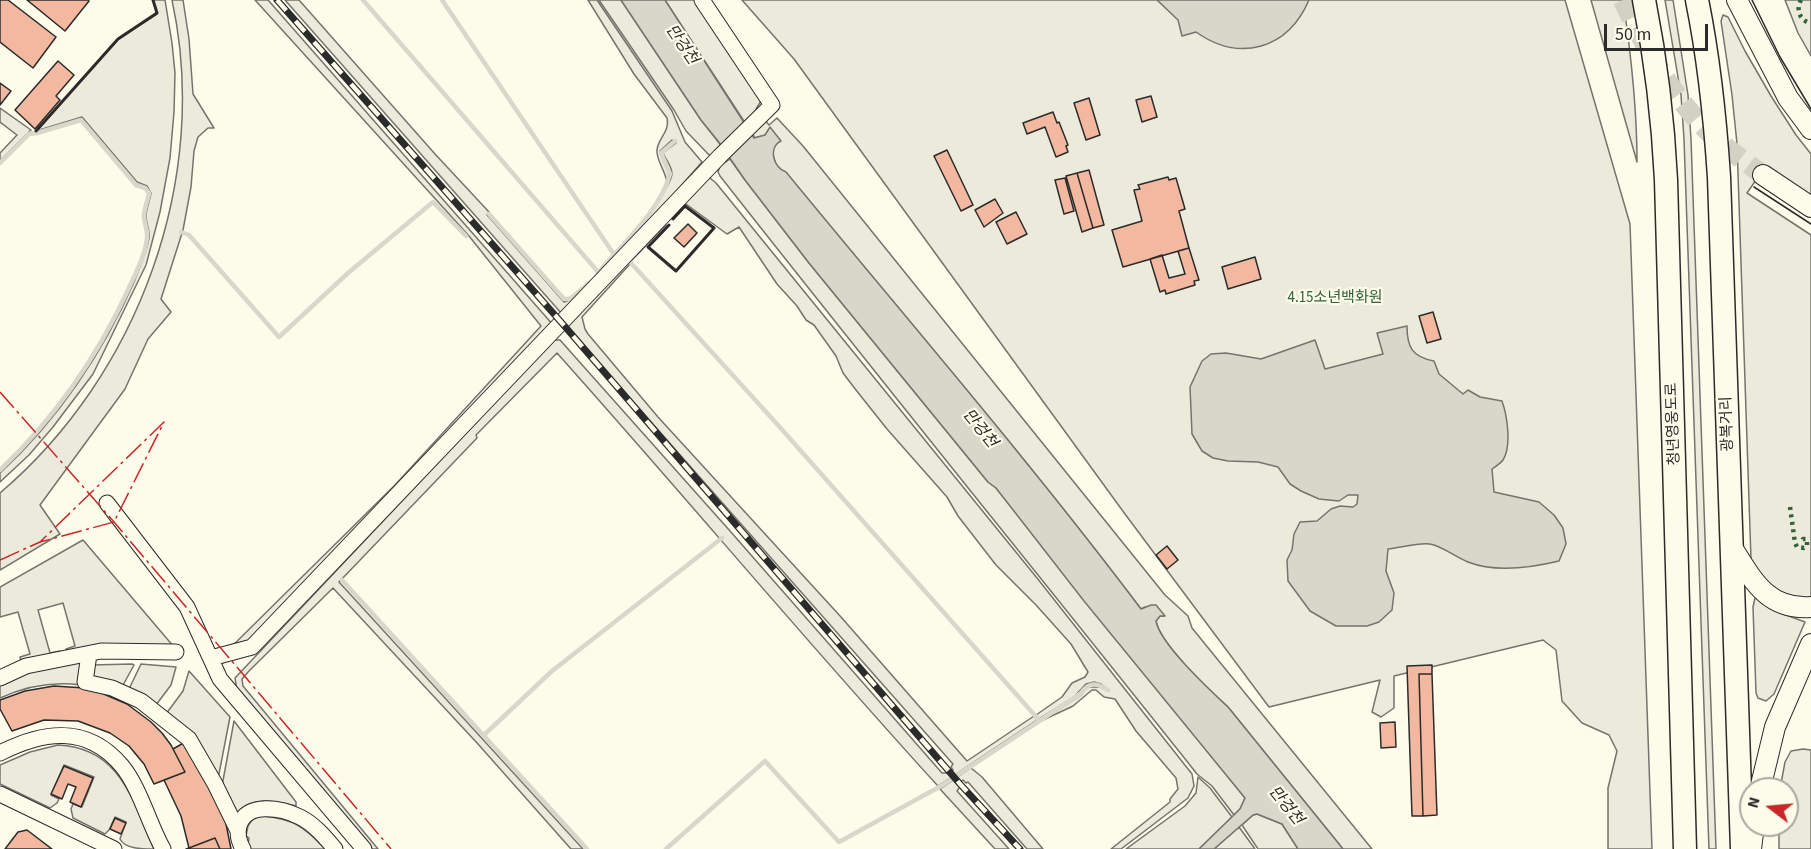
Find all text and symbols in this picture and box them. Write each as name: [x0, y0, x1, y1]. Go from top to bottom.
scale bar: [1607, 12, 1710, 50]
water label: 만겅천: [661, 21, 701, 69]
text: 50 m: [1615, 22, 1651, 47]
park label: 4.15소년백화원: [1287, 290, 1383, 308]
street label: 청년영웅도로: [1664, 382, 1684, 466]
street label: 광복거리: [1718, 396, 1738, 452]
water label: 만겅천: [958, 406, 1000, 452]
north arrow: [1739, 777, 1799, 837]
water label: 만겅천: [1264, 783, 1306, 829]
text: N: [1742, 794, 1766, 811]

